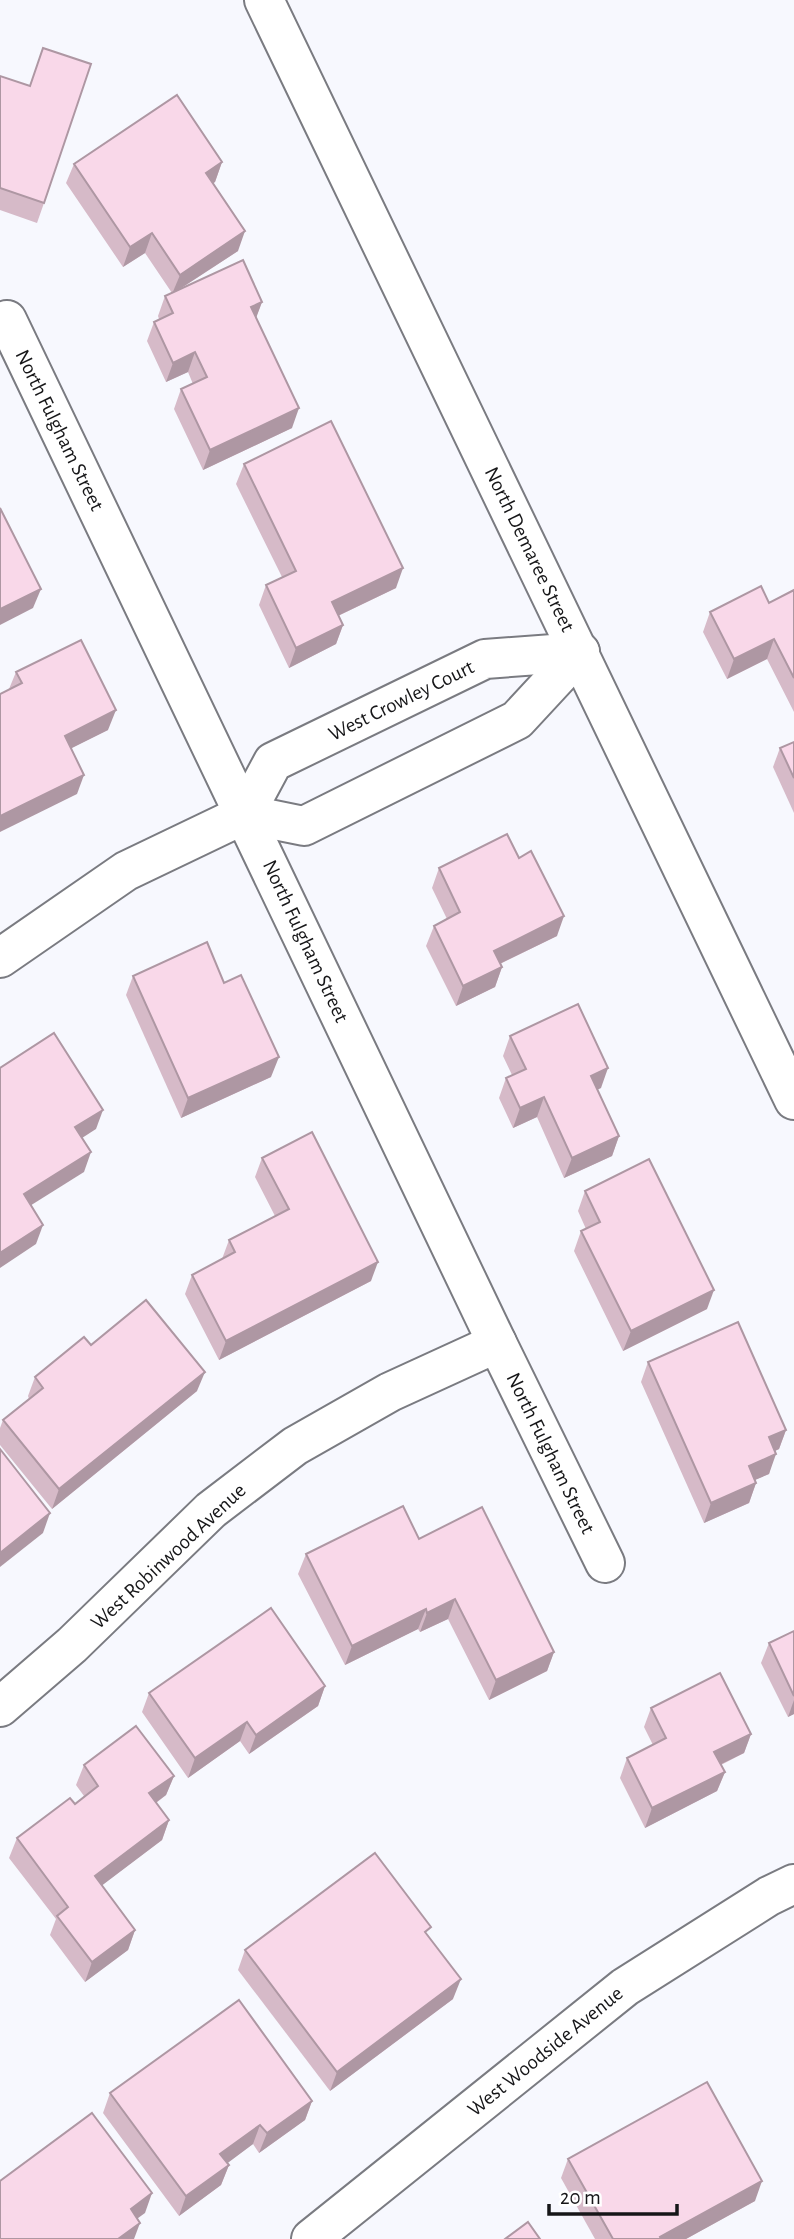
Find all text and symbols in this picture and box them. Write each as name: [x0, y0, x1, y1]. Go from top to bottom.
street label: North Fulgham Street: [11, 346, 108, 514]
street label: North Demaree Street: [481, 464, 579, 635]
street label: West Crowley Court: [325, 656, 478, 745]
street label: North Fulgham Street: [259, 857, 352, 1026]
street label: North Fulgham Street: [502, 1369, 599, 1537]
street label: West Robinwood Avenue: [87, 1479, 250, 1633]
street label: West Woodside Avenue: [464, 1983, 627, 2120]
scale bar: [549, 2172, 677, 2216]
text: 20 m: [560, 2187, 601, 2208]

